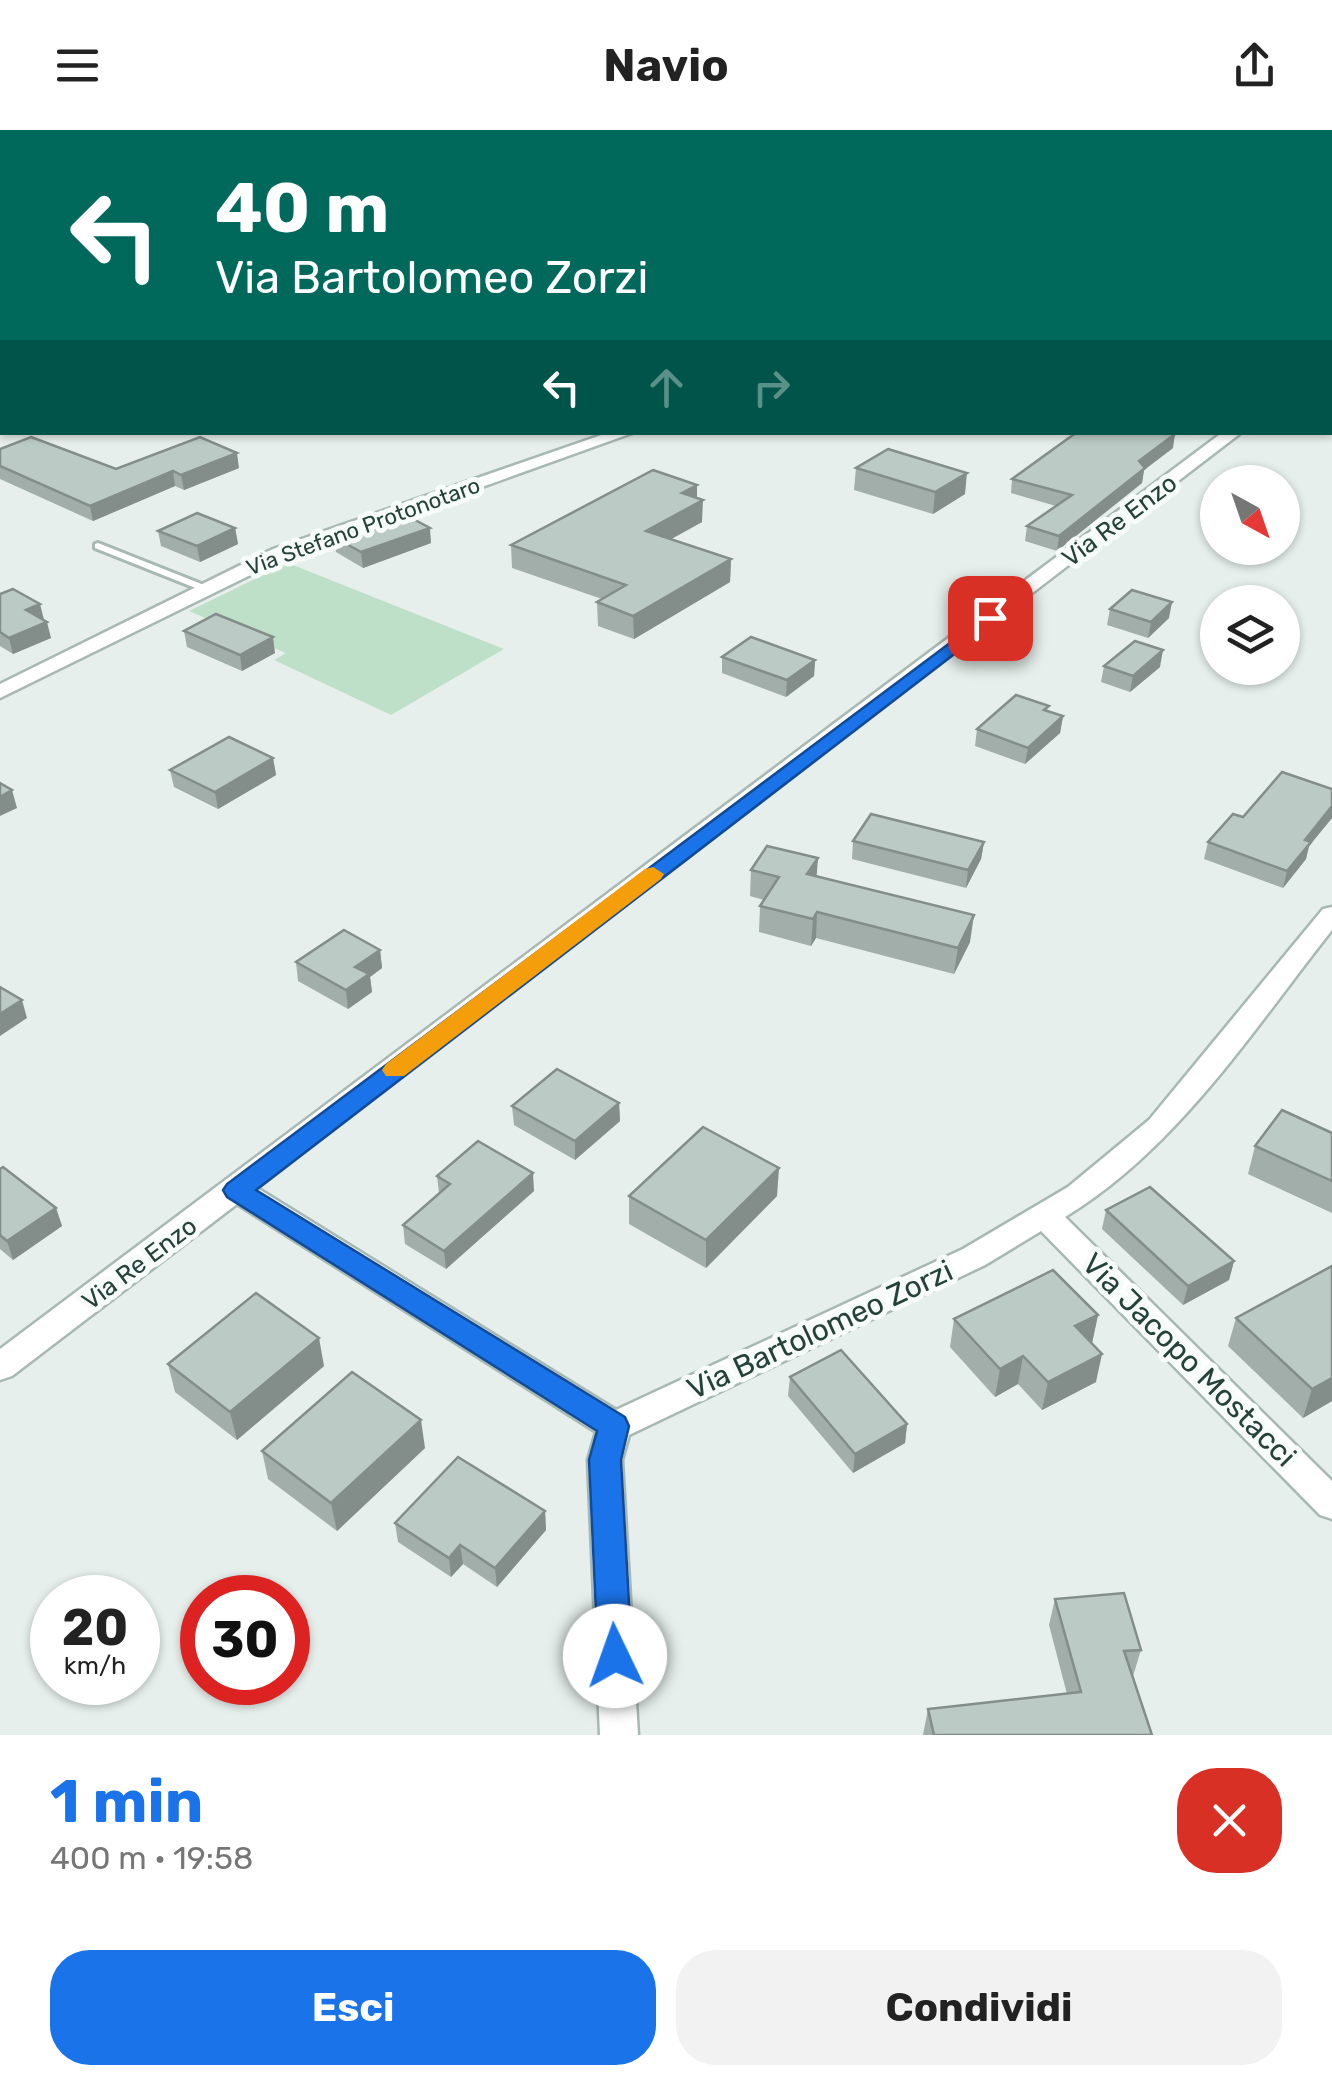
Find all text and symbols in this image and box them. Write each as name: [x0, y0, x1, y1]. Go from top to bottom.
icon: menu: [50, 38, 105, 93]
icon: share: [1227, 38, 1282, 93]
text: Navio: [603, 39, 729, 92]
text: 40 m: [215, 167, 389, 250]
icon: left: [50, 170, 180, 300]
text: Via Bartolomeo Zorzi: [215, 251, 648, 304]
icon: left: [534, 360, 589, 415]
icon: ahead: [639, 360, 694, 415]
icon: right: [744, 360, 799, 415]
north arrow: [1200, 465, 1300, 565]
map controls: [1200, 465, 1300, 685]
street label: Via Re Enzo: [1056, 468, 1182, 573]
street label: Via Stefano Protonotaro: [243, 472, 484, 581]
pin: [948, 576, 1033, 661]
button: layers: [1200, 585, 1300, 685]
icon: arrive: [963, 591, 1018, 646]
street label: Via Re Enzo: [76, 1211, 202, 1316]
street label: Via Jacopo Mostacci: [1075, 1246, 1303, 1474]
street label: Via Bartolomeo Zorzi: [681, 1253, 959, 1407]
speed limit sign: 30: [180, 1575, 310, 1705]
text: 20: [62, 1598, 128, 1658]
position arrow: [563, 1604, 667, 1708]
text: km/h: [64, 1651, 126, 1680]
text: 1 min: [50, 1766, 203, 1837]
button: close: [1177, 1768, 1282, 1873]
text: 400 m · 19:58: [50, 1839, 253, 1877]
button: Esci: [50, 1950, 656, 2065]
button: Condividi: [676, 1950, 1282, 2065]

